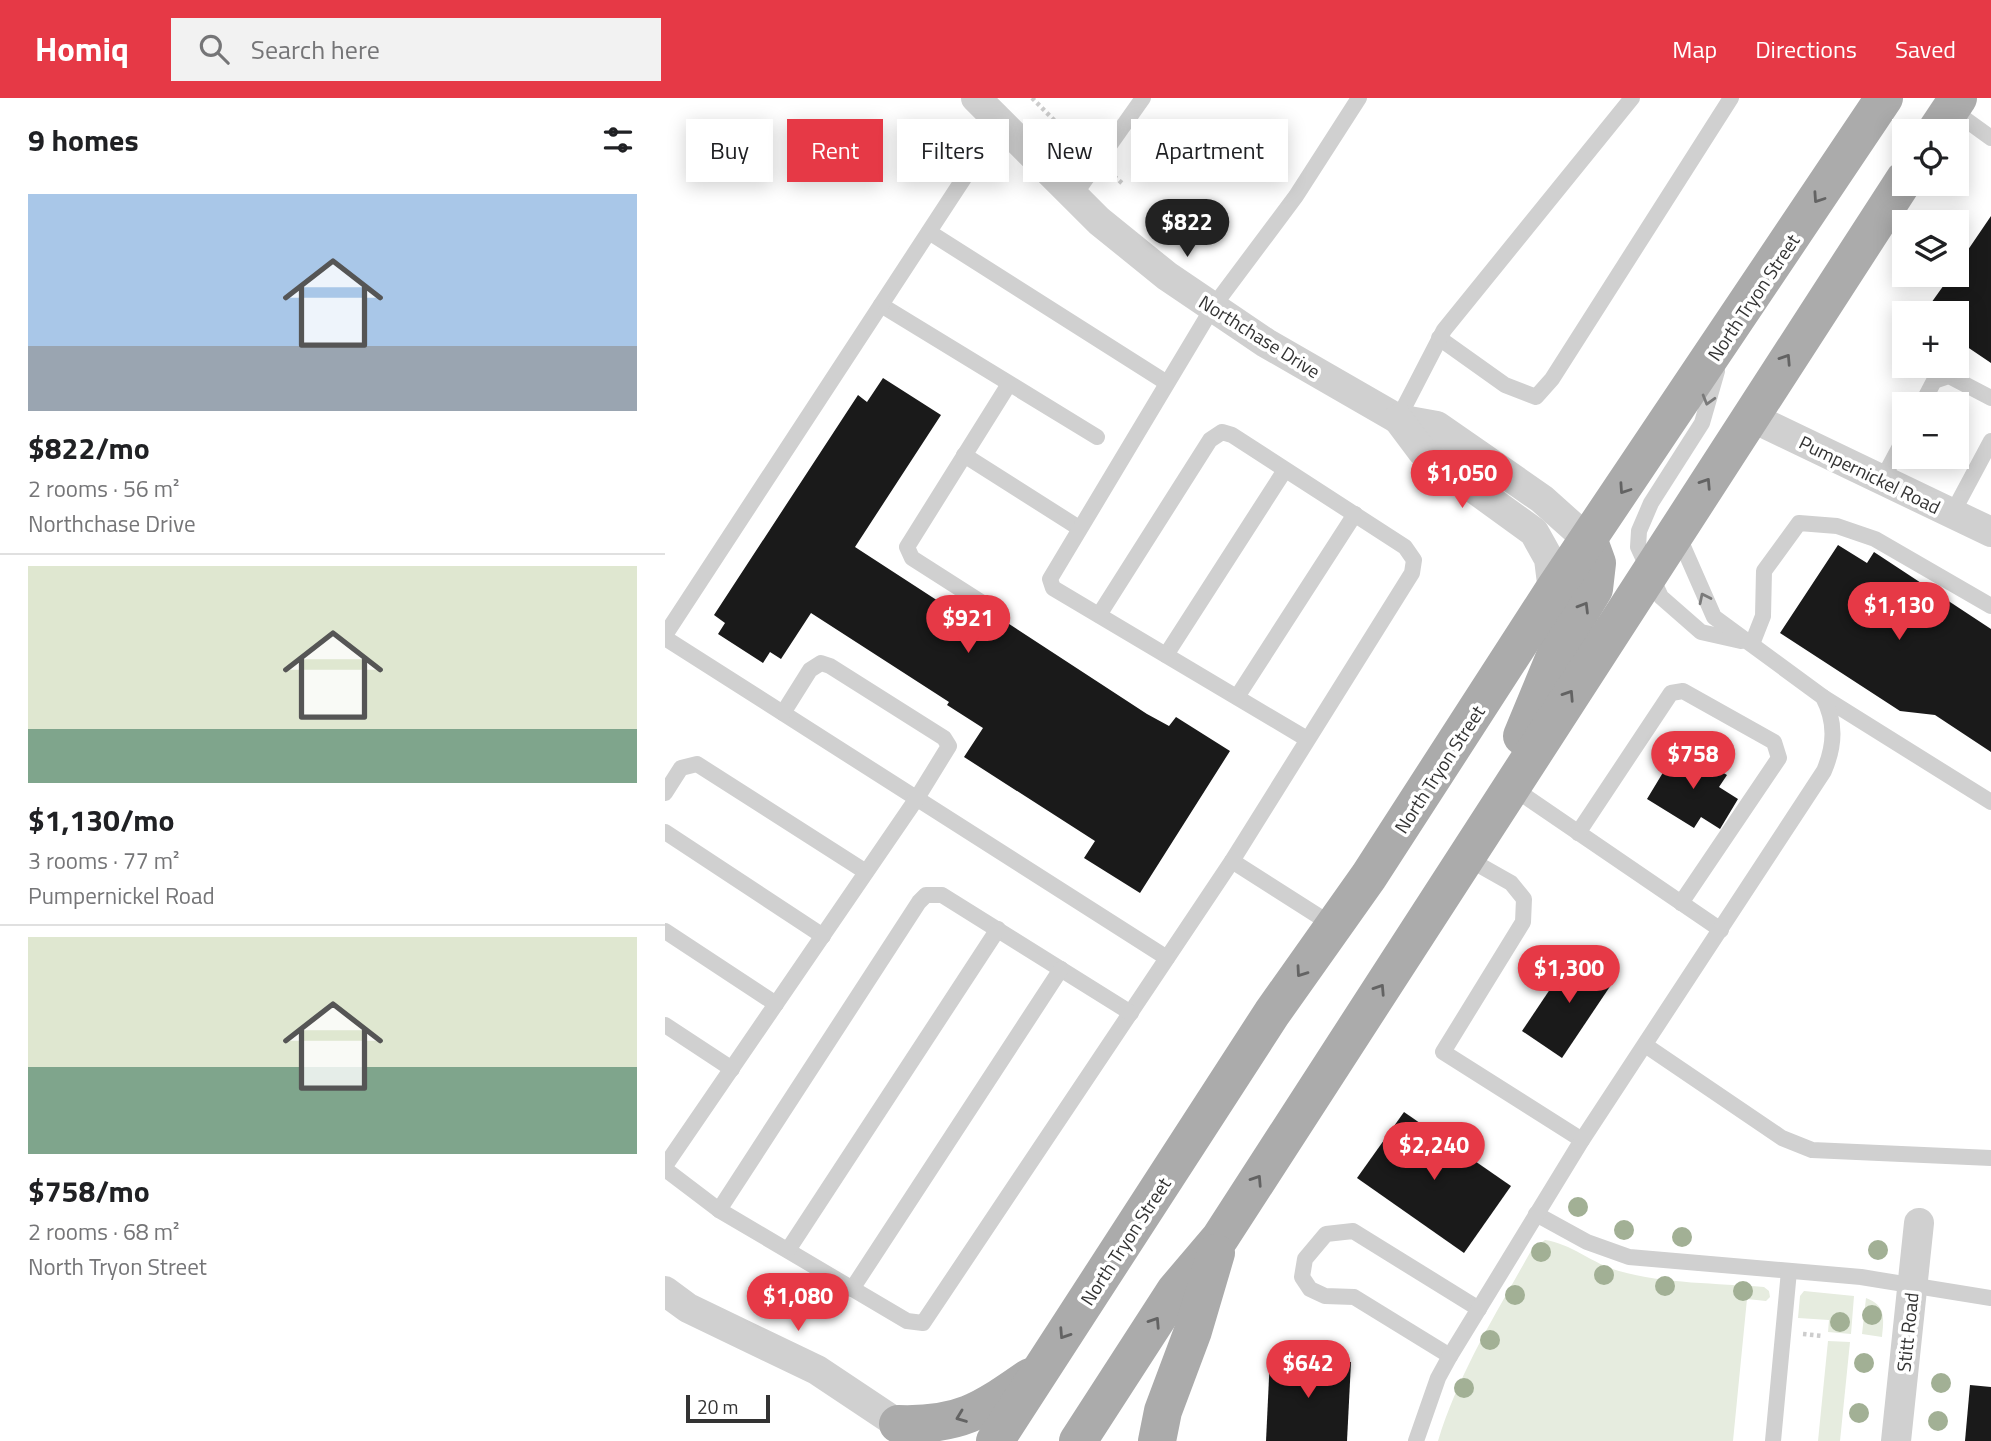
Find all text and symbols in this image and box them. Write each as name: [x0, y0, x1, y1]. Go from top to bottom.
search box: [171, 18, 661, 81]
text: Homiq: [35, 24, 129, 74]
icon: search: [195, 30, 233, 68]
text: Search here: [251, 30, 380, 69]
text: Map: [1672, 31, 1717, 67]
text: Directions: [1755, 31, 1857, 67]
text: Saved: [1895, 31, 1956, 67]
text: 9 homes: [28, 117, 139, 163]
chip: Buy: [686, 119, 773, 182]
chip: Rent: [787, 119, 883, 182]
chip: Filters: [897, 119, 1009, 182]
chip: New: [1023, 119, 1117, 182]
chip: Apartment: [1131, 119, 1288, 182]
map controls: [1892, 119, 1969, 469]
button: locate: [1892, 119, 1969, 196]
icon: filters: [599, 121, 637, 159]
one-way arrow: [1814, 190, 1827, 203]
pin: $822: [1146, 200, 1228, 259]
text: $822: [1161, 204, 1213, 239]
button: layers: [1892, 210, 1969, 287]
street label: North Tryon Street: [1700, 227, 1807, 366]
icon: home: [270, 240, 396, 366]
street label: Northchase Drive: [1194, 287, 1326, 385]
button: +: [1892, 301, 1969, 378]
one-way arrow: [1778, 354, 1790, 367]
button: −: [1892, 392, 1969, 469]
one-way arrow: [1702, 394, 1717, 406]
text: $822/mo: [28, 425, 150, 471]
street label: Pumpernickel Road: [1794, 427, 1946, 521]
pin: $1,050: [1405, 450, 1519, 510]
text: $1,050: [1427, 455, 1497, 490]
text: 2 rooms · 56 m²: [28, 471, 179, 506]
one-way arrow: [1697, 477, 1710, 490]
one-way arrow: [1620, 481, 1632, 494]
text: Northchase Drive: [28, 506, 196, 541]
pin: $1,130: [1842, 582, 1956, 642]
text: $1,130: [1864, 587, 1934, 622]
one-way arrow: [1698, 593, 1712, 605]
pin: $921: [927, 596, 1009, 655]
text: $921: [942, 600, 994, 635]
one-way arrow: [1576, 602, 1589, 615]
icon: home: [270, 612, 396, 738]
one-way arrow: [1561, 689, 1574, 702]
street label: North Tryon Street: [1387, 699, 1492, 839]
pin: $758: [1652, 732, 1734, 791]
text: $758: [1667, 736, 1719, 771]
text: $1,130/mo: [28, 797, 174, 843]
text: 3 rooms · 77 m²: [28, 843, 179, 878]
text: Pumpernickel Road: [28, 878, 215, 913]
pin: $1,300: [1512, 946, 1626, 1005]
text: $1,300: [1534, 950, 1604, 985]
one-way arrow: [1297, 964, 1309, 977]
icon: home: [270, 983, 396, 1109]
one-way arrow: [1372, 984, 1384, 997]
pin: $2,240: [1377, 1122, 1491, 1182]
text: $2,240: [1399, 1127, 1469, 1162]
text: $758/mo: [28, 1168, 150, 1214]
street label: North Tryon Street: [1073, 1171, 1178, 1311]
one-way arrow: [1249, 1175, 1262, 1188]
text: 2 rooms · 68 m²: [28, 1214, 179, 1249]
text: North Tryon Street: [28, 1249, 207, 1284]
pin: $1,080: [741, 1274, 855, 1333]
text: $1,080: [763, 1278, 833, 1313]
street label: Stitt Road: [1888, 1291, 1926, 1373]
one-way arrow: [1147, 1317, 1159, 1330]
one-way arrow: [1060, 1326, 1072, 1339]
pin: $642: [1267, 1340, 1349, 1400]
text: $642: [1282, 1345, 1334, 1380]
scale bar: [686, 1392, 770, 1424]
text: 20 m: [697, 1392, 738, 1421]
one-way arrow: [956, 1409, 968, 1423]

